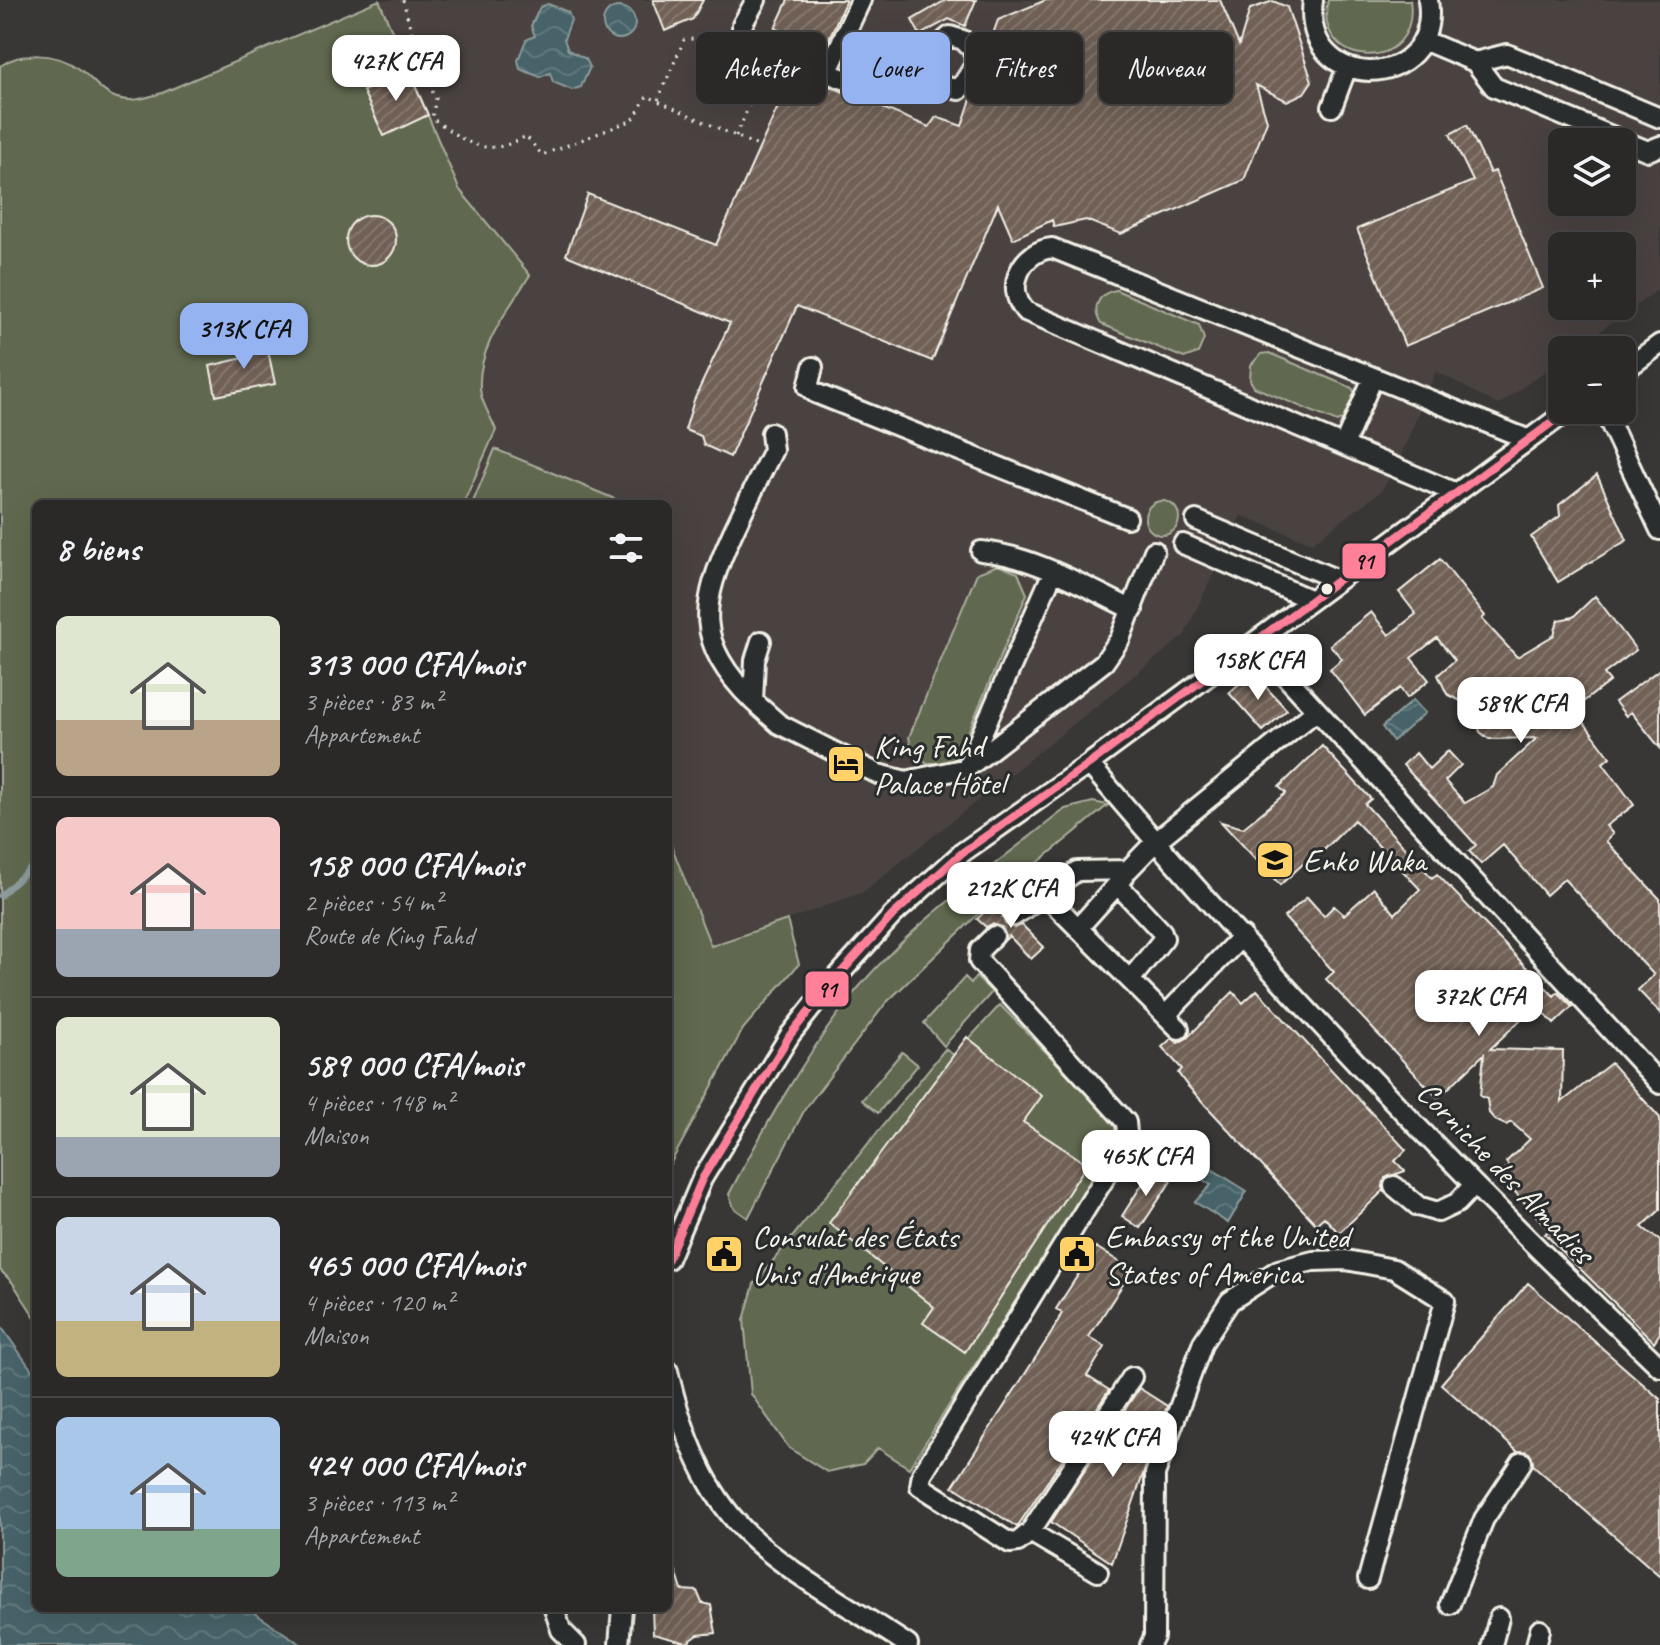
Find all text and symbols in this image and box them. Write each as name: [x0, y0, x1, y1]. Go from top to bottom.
chip: Acheter: [696, 32, 826, 104]
chip: Louer: [842, 32, 950, 104]
chip: Filtres: [966, 32, 1083, 104]
chip: Nouveau: [1099, 32, 1233, 104]
pin: 427K CFA: [313, 35, 479, 103]
text: 427K CFA: [350, 44, 442, 77]
map controls: [1548, 128, 1636, 424]
button: layers: [1548, 128, 1636, 216]
button: +: [1548, 232, 1636, 320]
pin: 313K CFA: [161, 303, 327, 371]
text: 313K CFA: [198, 312, 290, 345]
button: −: [1548, 336, 1636, 424]
icon: filters: [604, 526, 648, 570]
text: 8 biens: [56, 527, 140, 570]
line badge: 91: [1341, 542, 1387, 580]
text: 91: [1354, 548, 1376, 576]
unlabelled marker: [1319, 581, 1335, 597]
pin: 158K CFA: [1175, 634, 1341, 702]
text: 313 000 CFA/mois: [304, 642, 523, 685]
text: 158K CFA: [1212, 643, 1304, 676]
icon: home: [120, 648, 216, 744]
pin: 589K CFA: [1438, 677, 1604, 745]
text: 3 pièces · 83 m²: [304, 685, 442, 718]
text: 589K CFA: [1475, 686, 1567, 719]
text: Appartement: [304, 718, 419, 751]
place label: King Fahd Palace Hôtel: [874, 726, 1010, 804]
hotel icon: King Fahd Palace Hôtel: [825, 743, 867, 785]
school or university icon: Enko Waka: [1254, 839, 1296, 881]
place label: Enko Waka: [1303, 840, 1429, 881]
text: 158 000 CFA/mois: [304, 843, 523, 886]
icon: home: [120, 849, 216, 945]
pin: 212K CFA: [928, 862, 1094, 930]
text: 212K CFA: [965, 871, 1057, 904]
text: 2 pièces · 54 m²: [304, 886, 442, 919]
text: Route de King Fahd: [304, 919, 474, 952]
line badge: 91: [804, 970, 850, 1008]
pin: 372K CFA: [1396, 970, 1562, 1038]
text: 91: [817, 976, 839, 1004]
text: 372K CFA: [1433, 979, 1525, 1012]
text: 589 000 CFA/mois: [304, 1043, 522, 1086]
icon: home: [120, 1049, 216, 1145]
street label: Corniche des Almadies: [1408, 1072, 1605, 1275]
text: 4 pièces · 148 m²: [304, 1086, 453, 1119]
text: Maison: [304, 1119, 369, 1152]
pin: 465K CFA: [1063, 1130, 1229, 1198]
text: 465K CFA: [1100, 1139, 1192, 1172]
place label: Consulat des États Unis d'Amérique: [752, 1216, 961, 1294]
place label: Embassy of the United States of America: [1105, 1216, 1355, 1294]
public building icon: Consulat des États Unis d'Amérique: [703, 1233, 745, 1275]
public building icon: Embassy of the United States of America: [1056, 1233, 1098, 1275]
text: 465 000 CFA/mois: [304, 1243, 524, 1286]
icon: home: [120, 1249, 216, 1345]
text: 4 pièces · 120 m²: [304, 1286, 453, 1319]
text: Maison: [304, 1319, 369, 1352]
pin: 424K CFA: [1030, 1411, 1196, 1479]
text: 424K CFA: [1067, 1420, 1159, 1453]
text: 424 000 CFA/mois: [304, 1443, 523, 1486]
icon: home: [120, 1449, 216, 1545]
text: 3 pièces · 113 m²: [304, 1486, 453, 1519]
text: Appartement: [304, 1519, 419, 1552]

